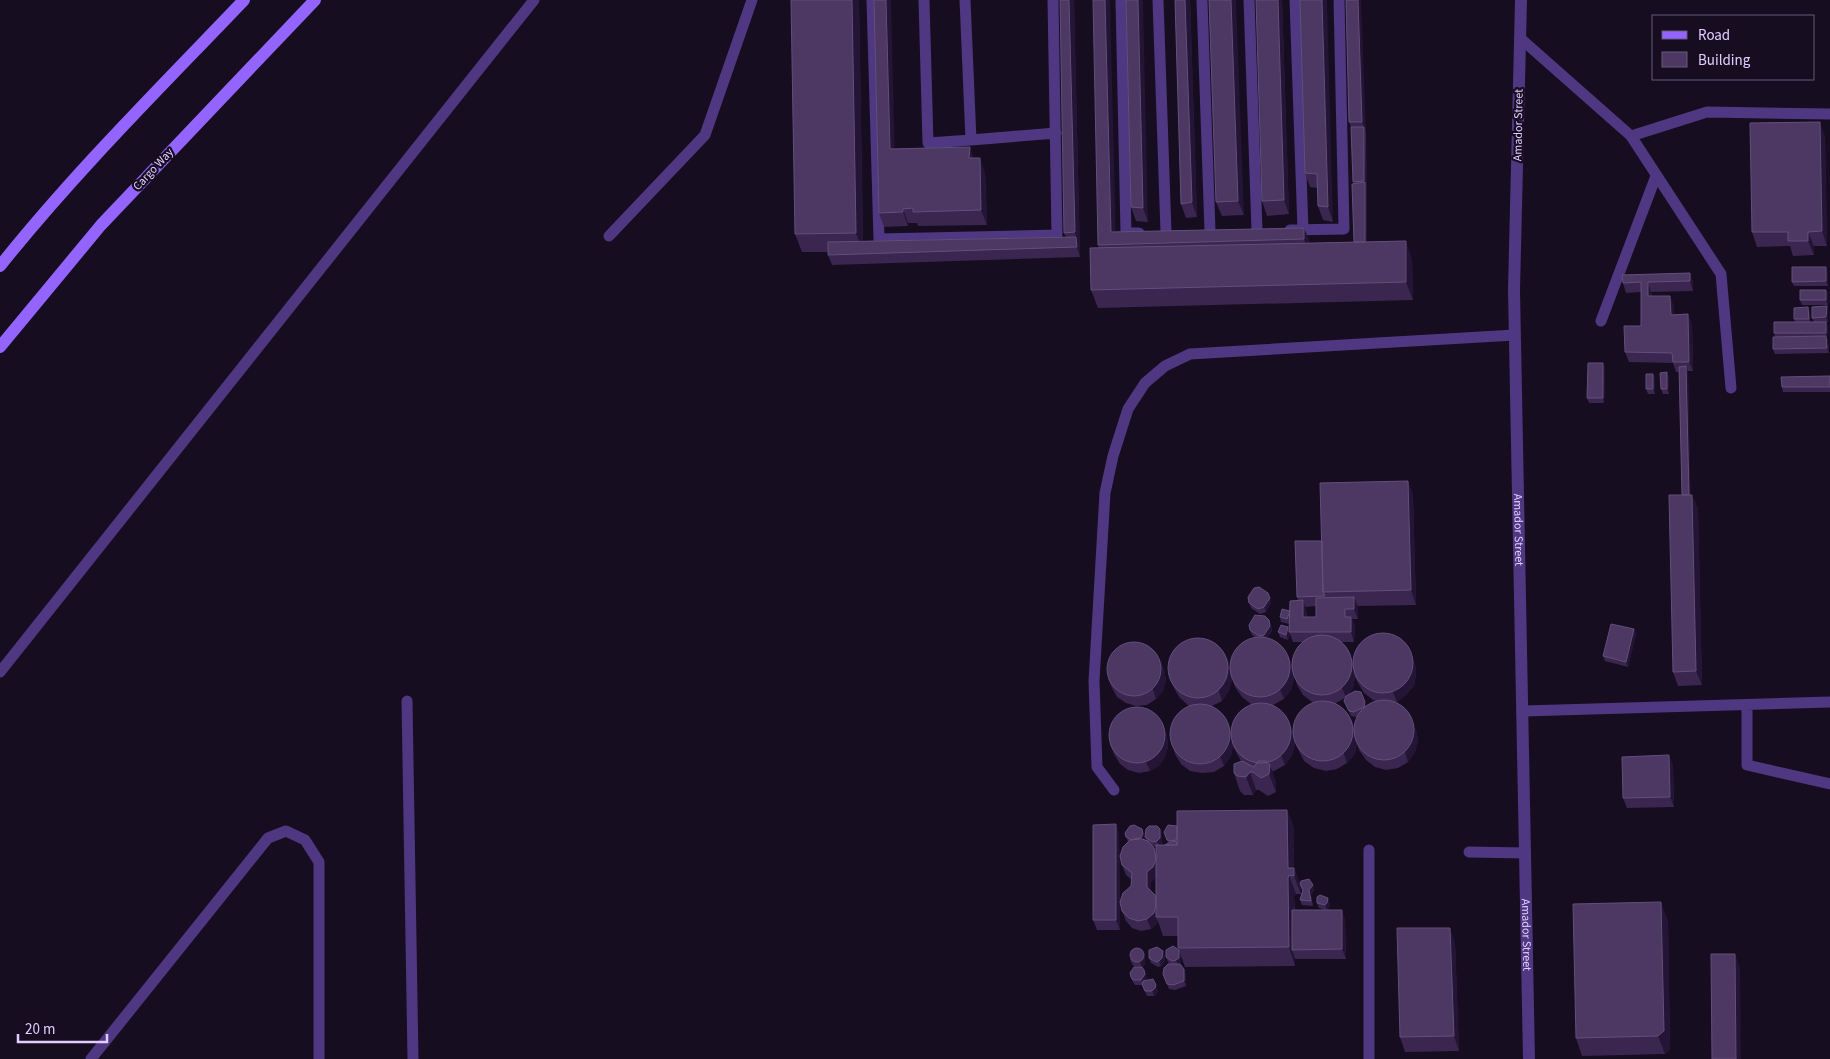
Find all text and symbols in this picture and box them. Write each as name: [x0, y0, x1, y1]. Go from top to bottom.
legend: [1652, 15, 1815, 80]
text: Road: [1698, 25, 1730, 46]
text: Building: [1698, 50, 1751, 71]
street label: Amador Street: [1509, 89, 1528, 161]
street label: Cargo Way: [129, 144, 178, 194]
street label: Amador Street: [1509, 494, 1527, 566]
street label: Amador Street: [1517, 898, 1535, 971]
scale bar: [18, 1012, 106, 1044]
text: 20 m: [25, 1019, 55, 1040]

